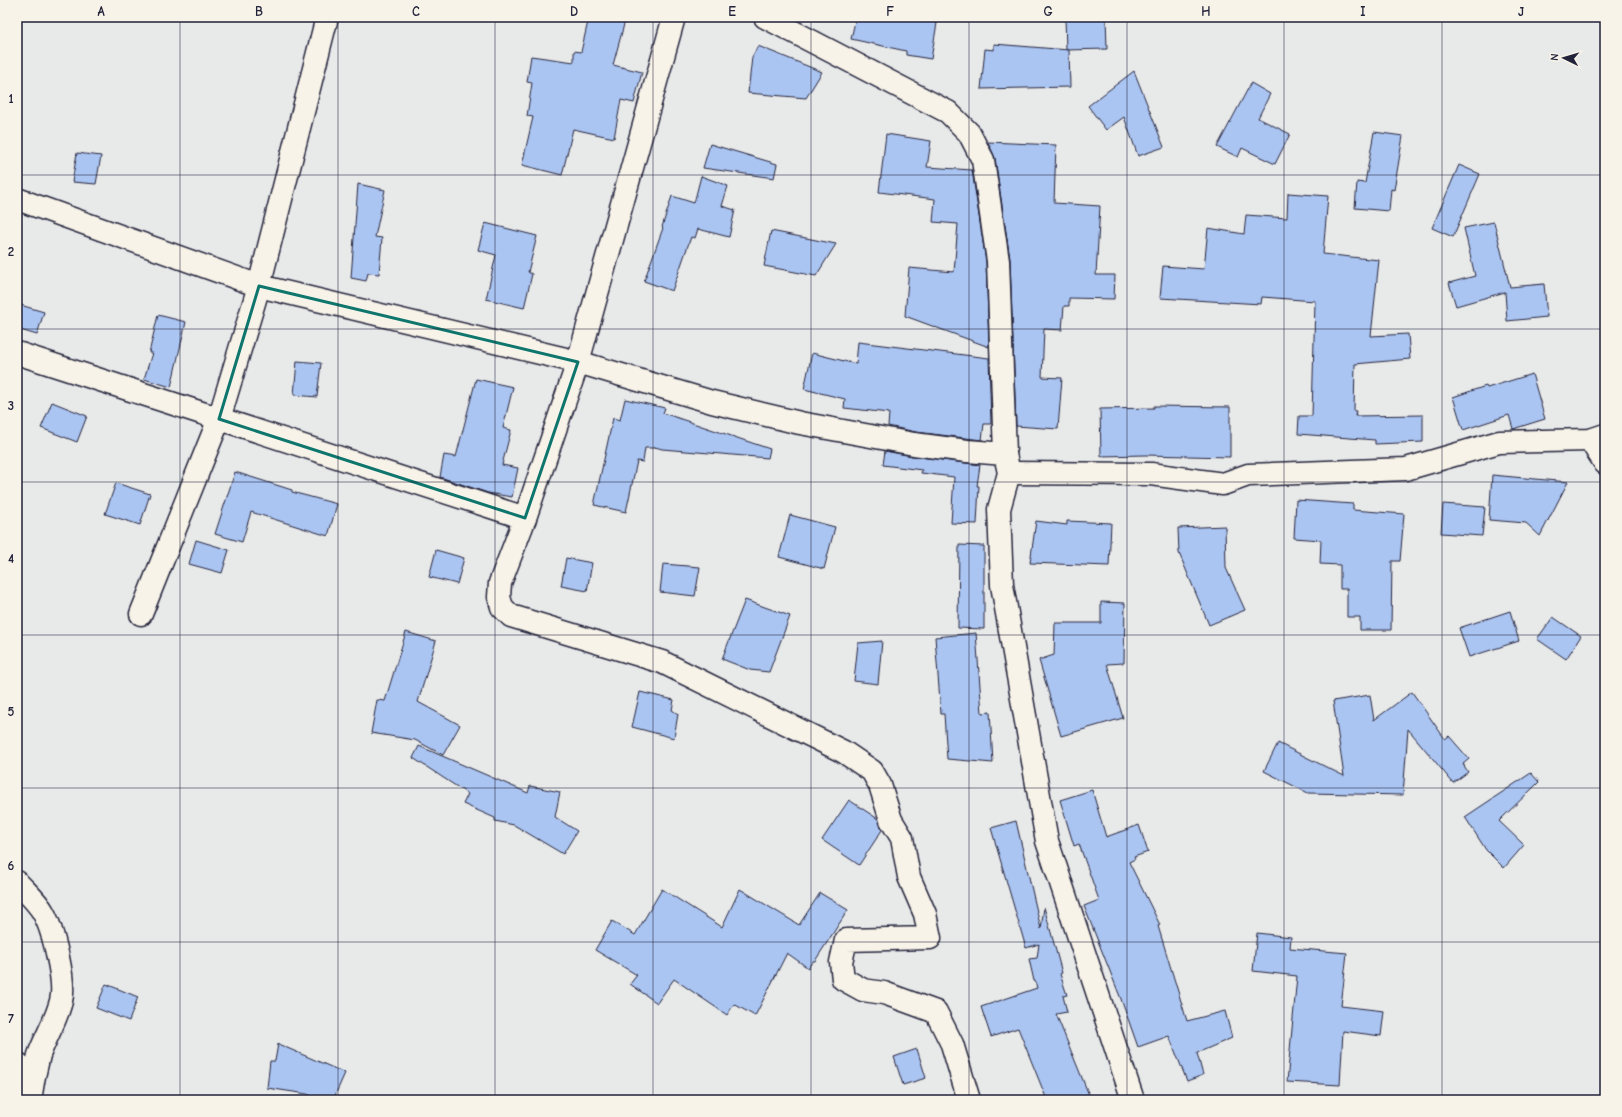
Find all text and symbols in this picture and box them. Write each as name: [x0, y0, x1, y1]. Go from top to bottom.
text: A: [97, 4, 105, 19]
text: B: [255, 4, 263, 19]
text: C: [412, 4, 420, 19]
text: D: [570, 4, 578, 19]
text: E: [728, 4, 736, 19]
text: F: [886, 4, 894, 19]
text: G: [1043, 4, 1053, 19]
text: H: [1201, 4, 1211, 19]
text: I: [1360, 4, 1366, 19]
text: J: [1518, 4, 1524, 19]
north arrow: [1544, 38, 1584, 78]
text: N: [1548, 53, 1561, 61]
text: 1: [8, 91, 14, 106]
text: 2: [8, 244, 14, 259]
text: 3: [8, 398, 14, 413]
text: 4: [8, 551, 14, 566]
text: 5: [8, 704, 15, 719]
text: 6: [8, 858, 15, 873]
text: 7: [8, 1011, 14, 1026]

